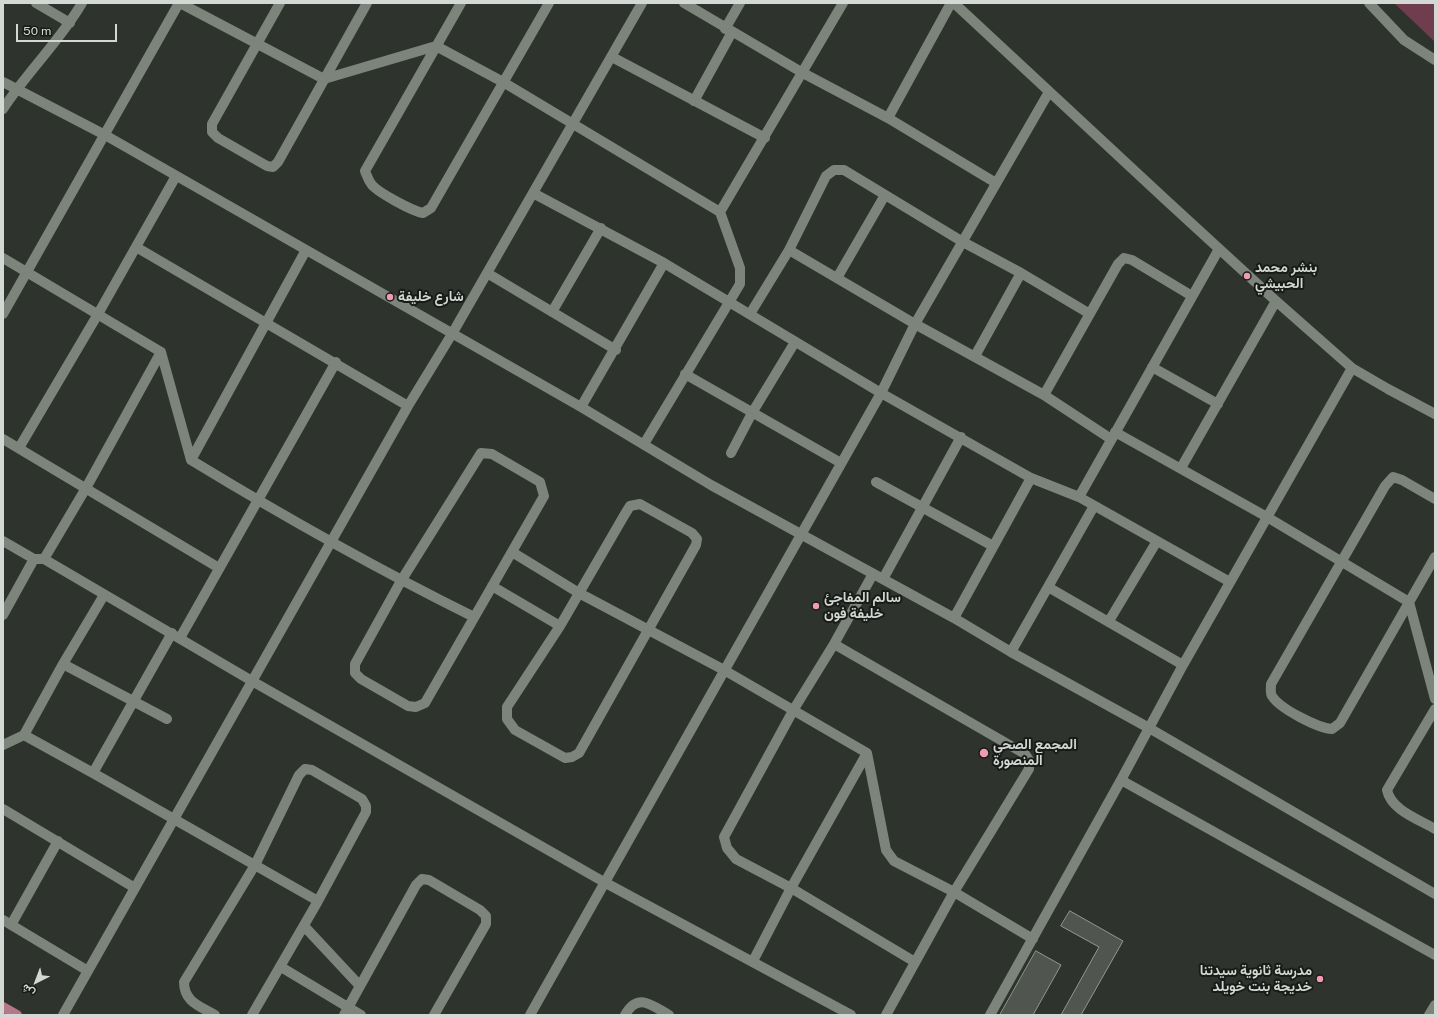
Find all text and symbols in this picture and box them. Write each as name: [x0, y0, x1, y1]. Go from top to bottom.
scale bar: [18, 16, 119, 42]
text: 50 m: [23, 24, 51, 38]
place label: بنشر محمد الحبيشي: [1255, 260, 1317, 292]
marker: بنشر محمد الحبيشي: [1242, 271, 1252, 281]
place label: شارع خليفة: [398, 289, 464, 305]
marker: شارع خليفة: [385, 292, 395, 302]
place label: سالم المفاجئ خليفة فون: [824, 590, 901, 622]
marker: سالم المفاجئ خليفة فون: [811, 601, 821, 611]
place label: المجمع الصحي المنصورة: [993, 737, 1077, 770]
marker: المجمع الصحي المنصورة: [978, 747, 990, 759]
north arrow: [16, 962, 56, 1002]
place label: مدرسة ثانوية سيدتنا خديجة بنت خويلد: [1200, 963, 1312, 996]
marker: مدرسة ثانوية سيدتنا خديجة بنت خويلد: [1315, 974, 1325, 984]
text: ش: [19, 982, 37, 1000]

